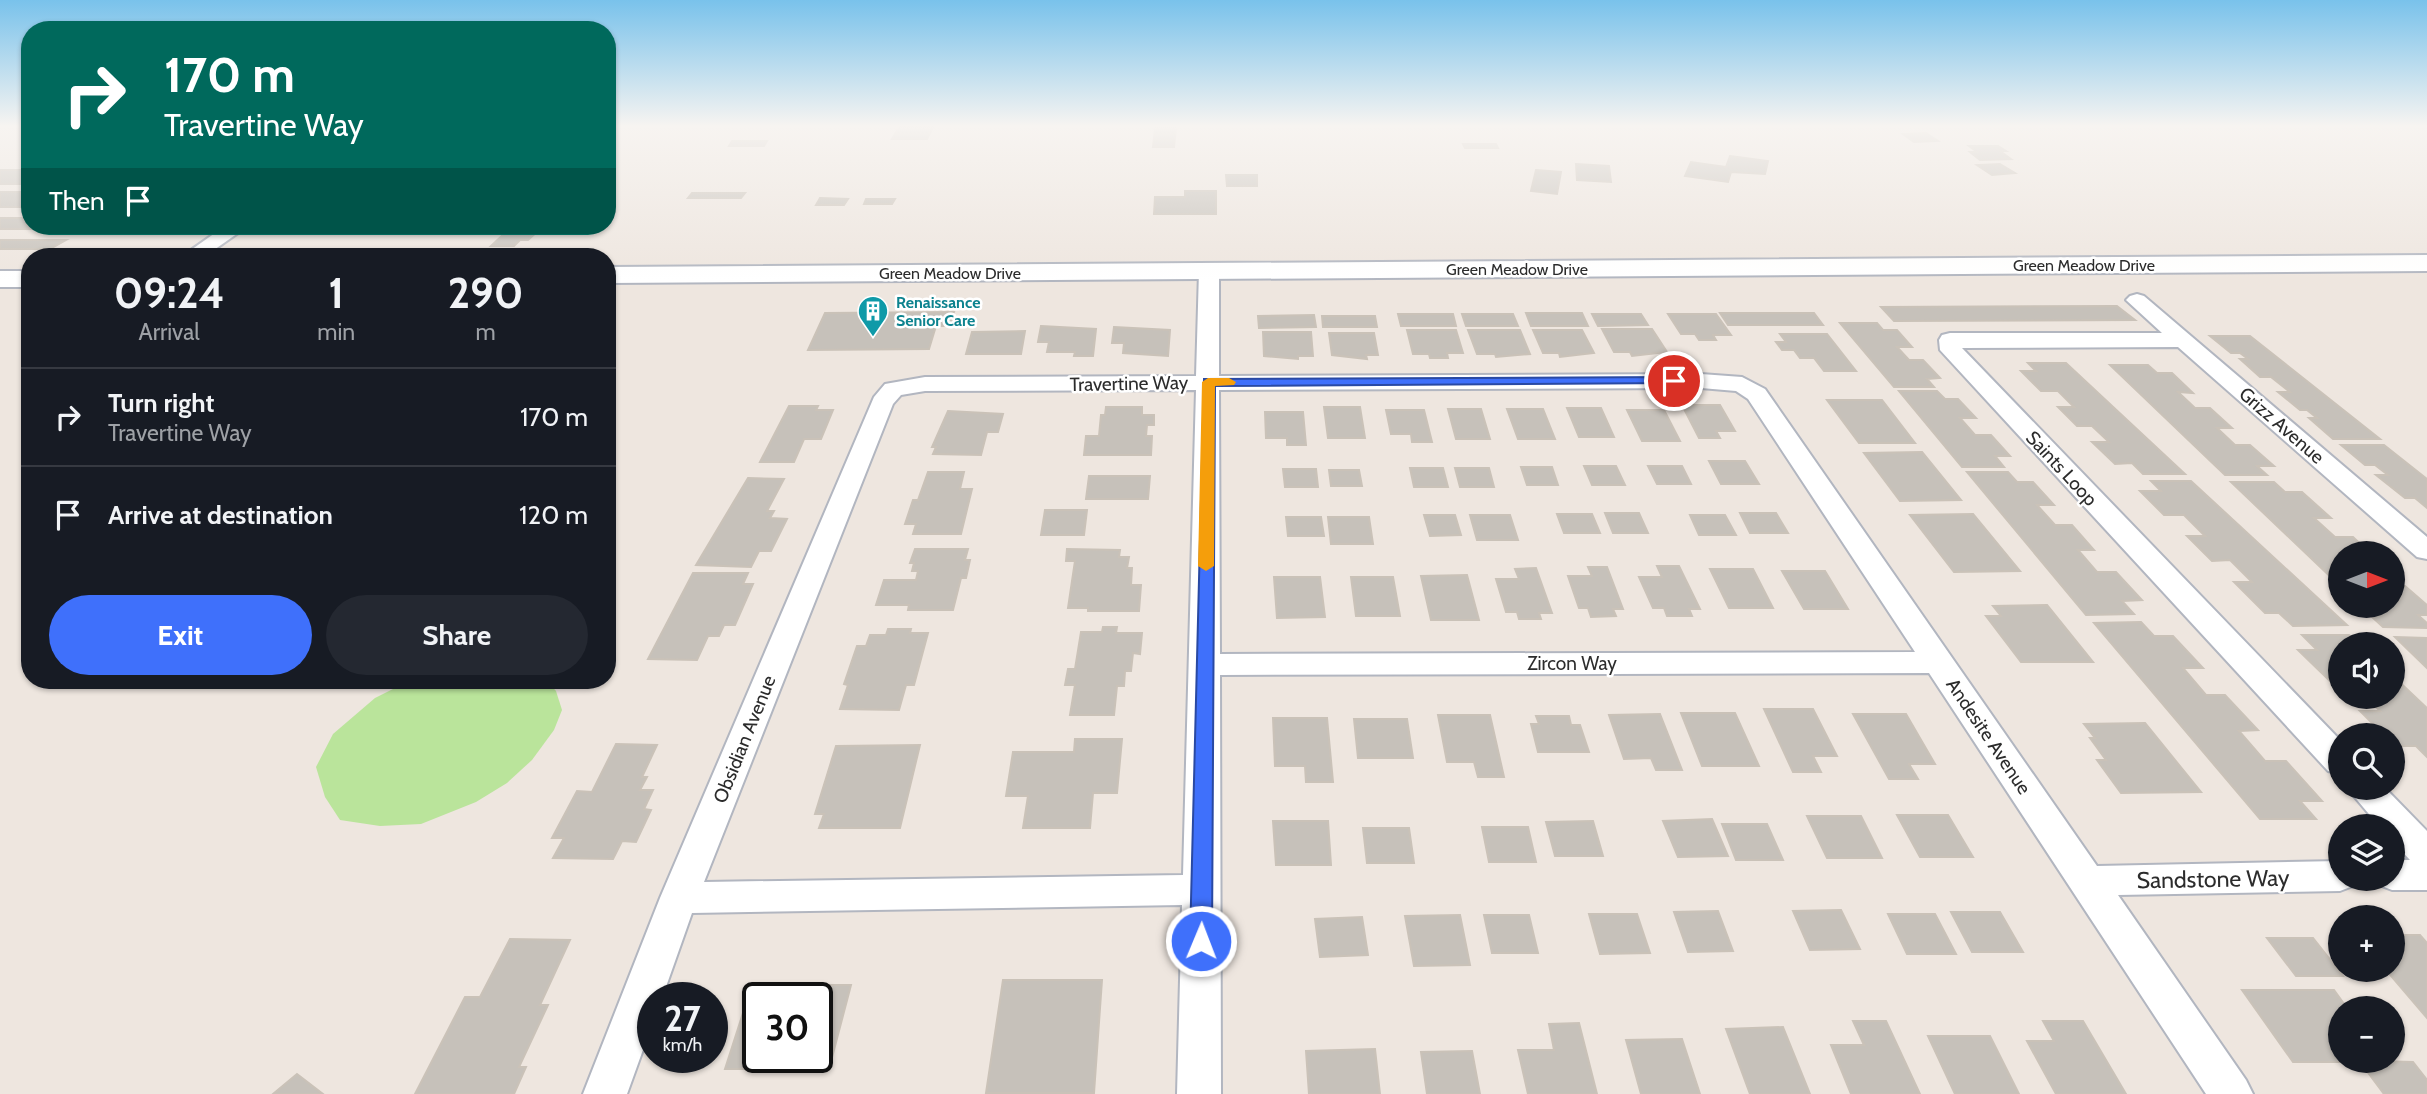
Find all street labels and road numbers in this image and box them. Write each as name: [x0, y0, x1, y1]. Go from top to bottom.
street label: Green Meadow Drive: [2013, 256, 2155, 275]
street label: Green Meadow Drive: [1446, 260, 1588, 279]
street label: Green Meadow Drive: [879, 264, 1021, 283]
street label: Travertine Way: [1070, 371, 1189, 396]
street label: Grizz Avenue: [2234, 382, 2329, 469]
street label: Saints Loop: [2021, 426, 2102, 511]
street label: Zircon Way: [1527, 652, 1617, 675]
street label: Obsidian Avenue: [708, 672, 781, 806]
street label: Andesite Avenue: [1941, 674, 2036, 799]
street label: Sandstone Way: [2136, 864, 2290, 894]

